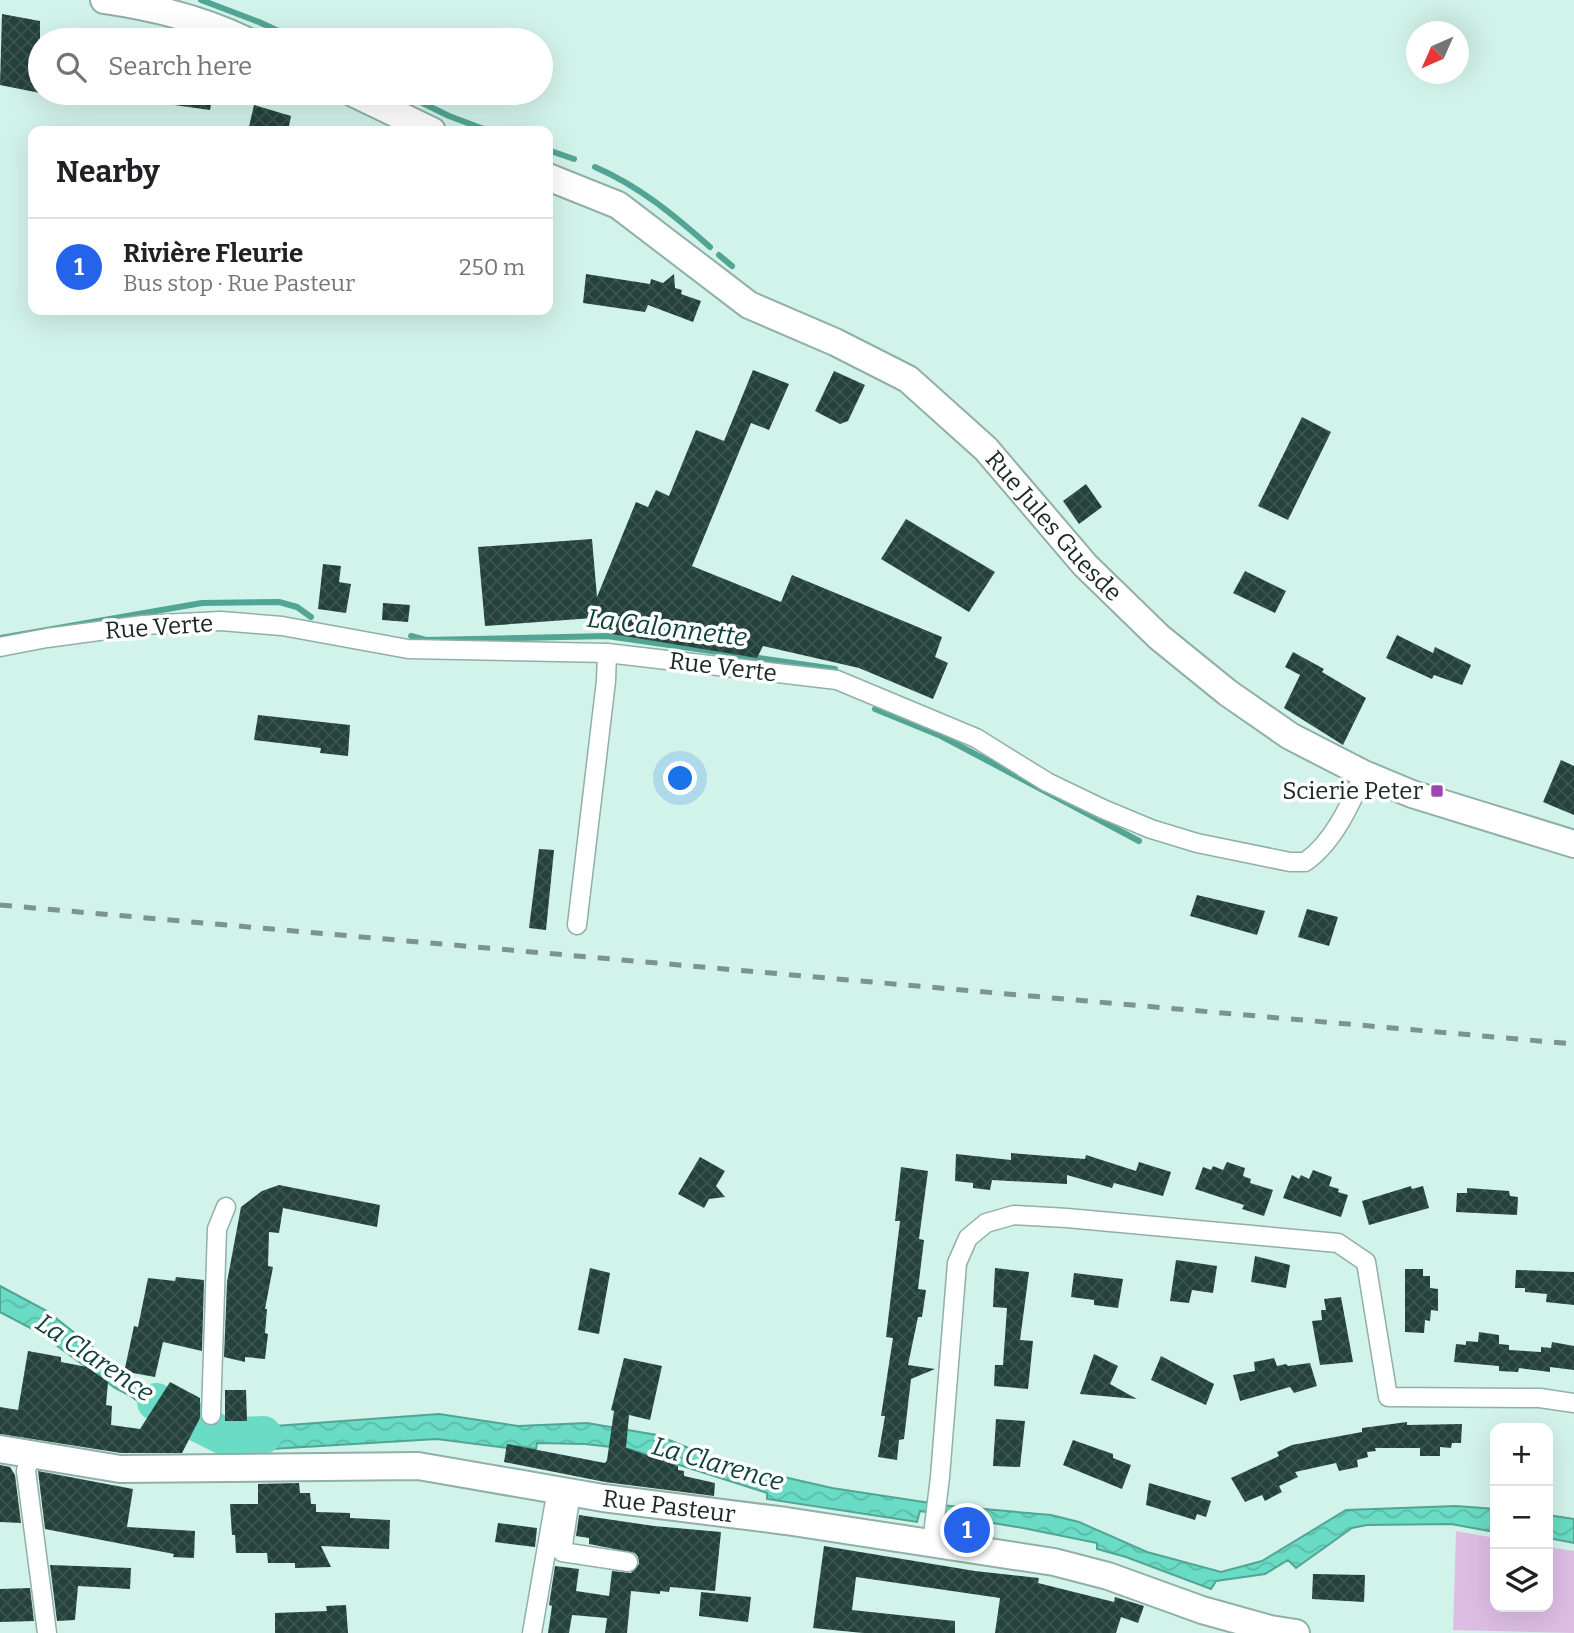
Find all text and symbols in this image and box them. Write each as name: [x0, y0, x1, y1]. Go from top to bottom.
north arrow: [1406, 21, 1469, 84]
search box: [28, 28, 553, 105]
icon: search: [52, 48, 90, 86]
text: Search here: [108, 51, 252, 82]
text: Nearby: [56, 154, 160, 190]
text: Rivière Fleurie: [123, 238, 303, 269]
text: 1: [74, 253, 84, 281]
text: 250 m: [459, 253, 525, 281]
text: Bus stop · Rue Pasteur: [123, 269, 355, 297]
street label: Rue Jules Guesde: [980, 445, 1128, 607]
water label: La Calonnette: [585, 603, 749, 653]
street label: Rue Verte: [104, 609, 214, 645]
street label: Rue Verte: [668, 647, 778, 687]
your location: [663, 761, 697, 795]
place label: Scierie Peter: [1282, 777, 1423, 805]
marker: Scierie Peter: [1429, 783, 1445, 799]
water label: La Clarence: [30, 1307, 160, 1409]
map controls: [1490, 1423, 1553, 1612]
button: +: [1490, 1423, 1553, 1486]
water label: La Clarence: [649, 1430, 787, 1498]
street label: Rue Pasteur: [601, 1484, 737, 1529]
button: −: [1490, 1486, 1553, 1549]
pin: 1: [944, 1504, 990, 1556]
button: layers: [1490, 1549, 1553, 1612]

